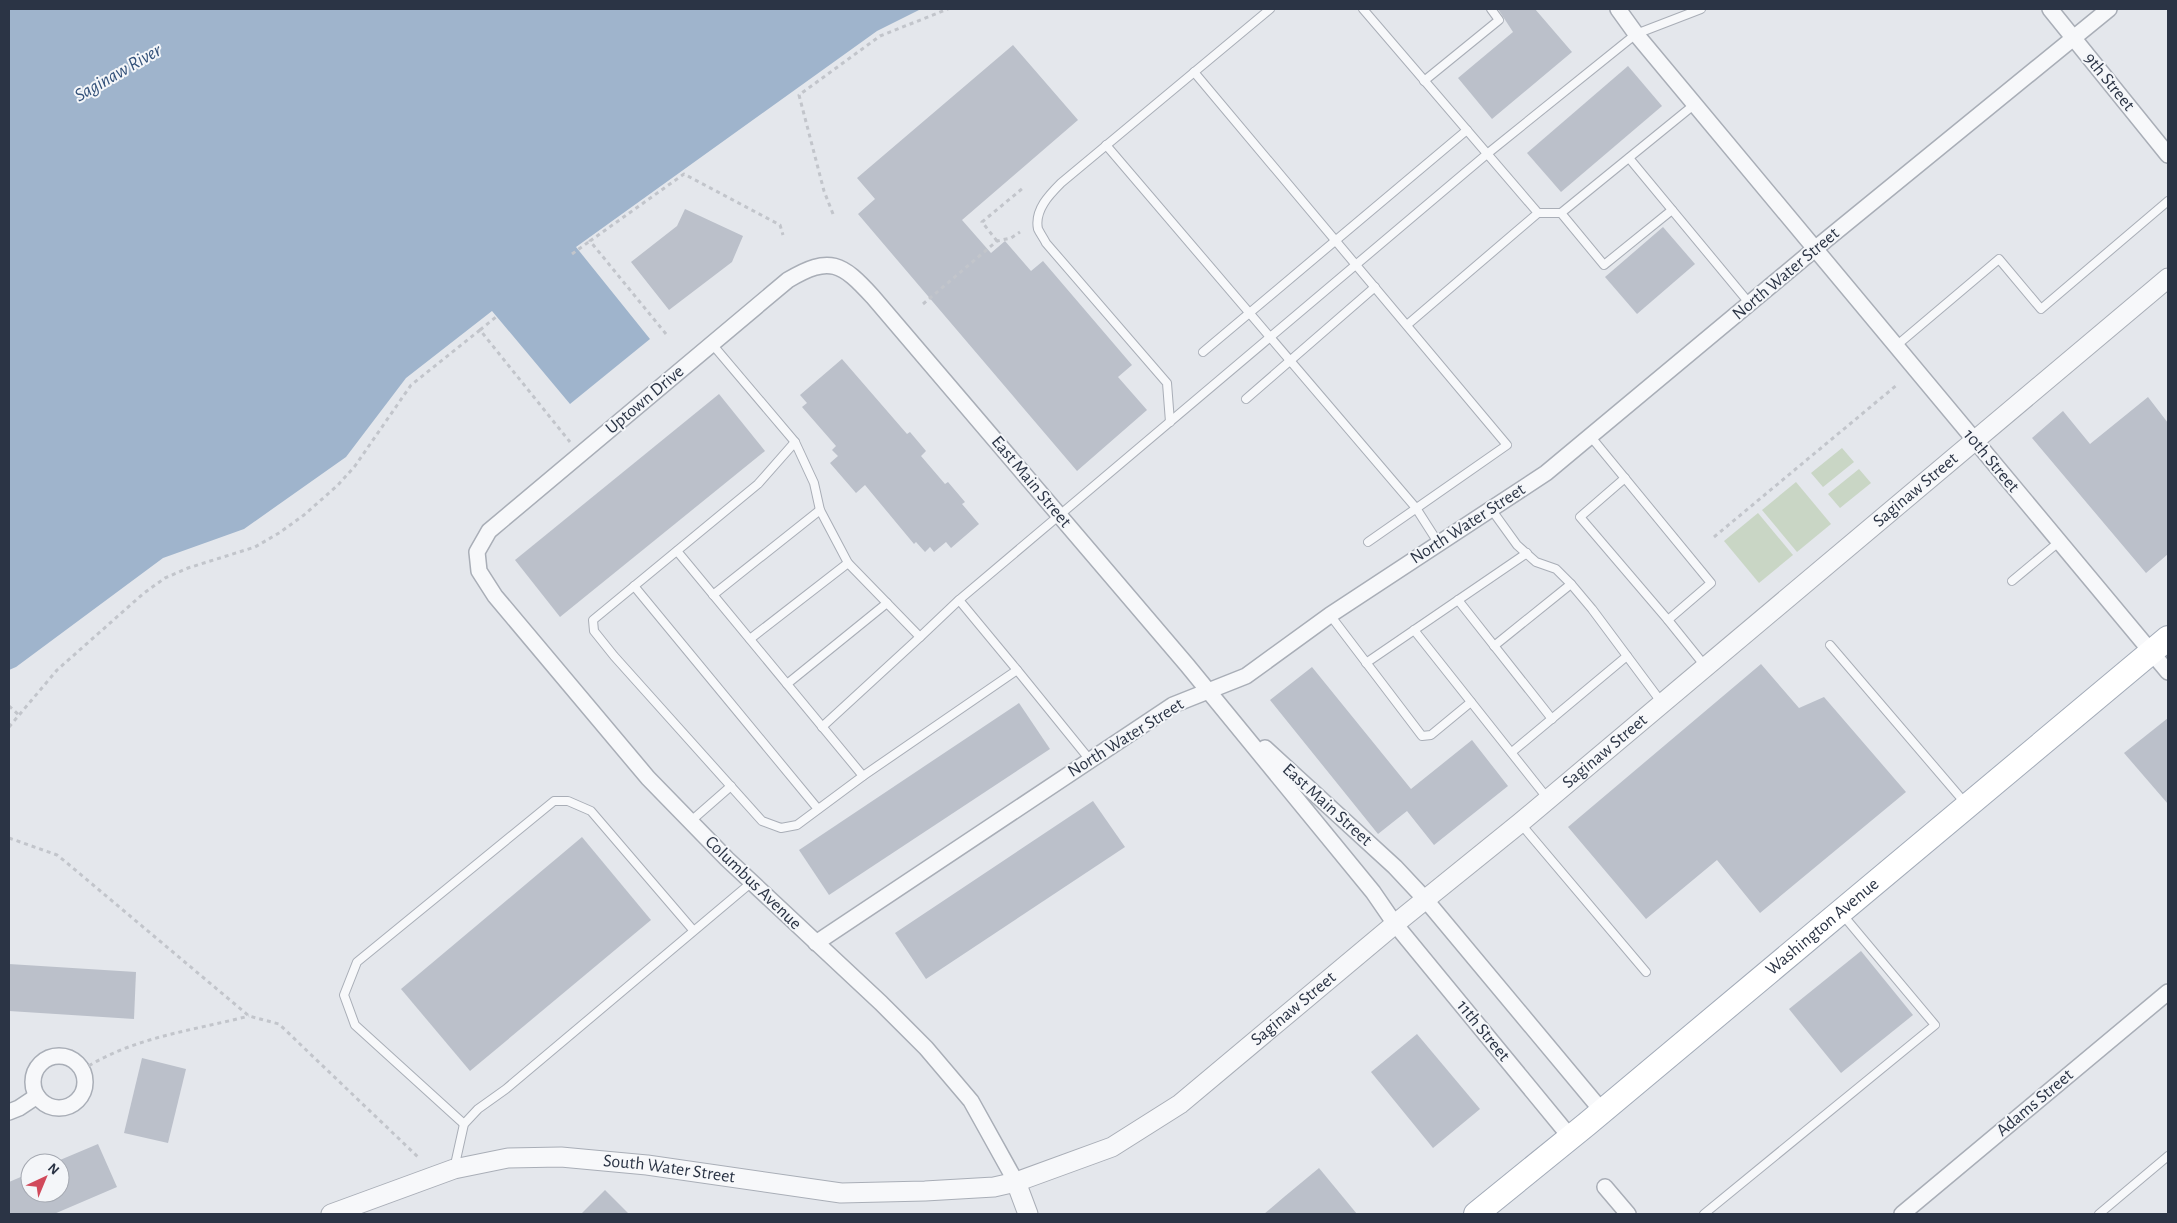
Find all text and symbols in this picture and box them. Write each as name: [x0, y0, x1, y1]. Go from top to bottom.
water label: Saginaw River: [71, 40, 165, 105]
street label: 9th Street: [2080, 50, 2138, 115]
street label: North Water Street: [1729, 224, 1843, 324]
street label: Uptown Drive: [602, 362, 688, 438]
street label: 10th Street: [1960, 426, 2023, 496]
street label: East Main Street: [988, 433, 1074, 531]
street label: Saginaw Street: [1870, 449, 1962, 531]
street label: North Water Street: [1407, 480, 1529, 568]
street label: North Water Street: [1065, 695, 1187, 781]
street label: Saginaw Street: [1559, 711, 1651, 792]
street label: East Main Street: [1279, 760, 1375, 850]
street label: Columbus Avenue: [701, 833, 805, 933]
street label: Washington Avenue: [1763, 875, 1882, 979]
street label: Saginaw Street: [1248, 968, 1340, 1049]
street label: 11th Street: [1453, 997, 1513, 1065]
street label: Adams Street: [1993, 1066, 2077, 1140]
street label: South Water Street: [603, 1152, 737, 1187]
north arrow: [20, 1153, 70, 1203]
text: N: [45, 1161, 62, 1178]

